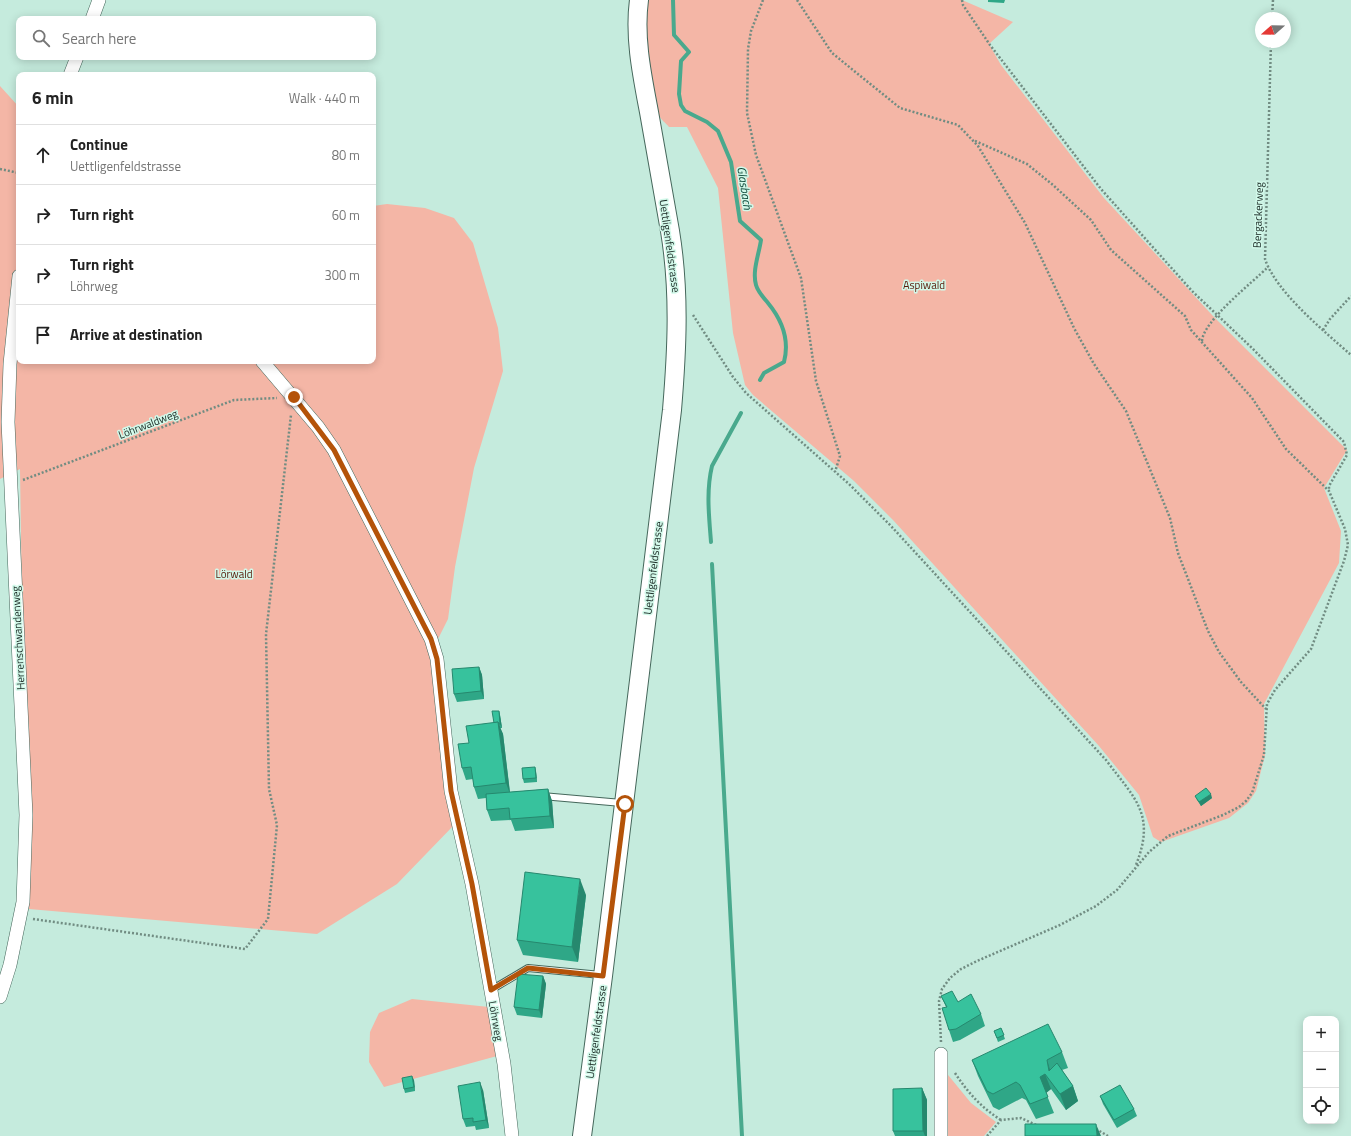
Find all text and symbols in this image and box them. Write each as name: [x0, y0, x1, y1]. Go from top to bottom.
north arrow: [1255, 12, 1291, 48]
search box: [16, 16, 376, 60]
icon: search: [30, 27, 52, 49]
text: Search here: [62, 27, 136, 50]
text: 6 min: [32, 85, 73, 111]
text: Walk · 440 m: [289, 88, 360, 108]
text: Continue: [70, 133, 128, 156]
icon: ahead: [32, 144, 54, 166]
text: 80 m: [332, 145, 360, 165]
text: Uettligenfeldstrasse: [70, 156, 181, 176]
water label: Glasbach: [732, 165, 758, 212]
street label: Bergackerweg: [1249, 181, 1267, 248]
street label: Uettligenfeldstrasse: [656, 198, 685, 294]
text: Turn right: [70, 203, 134, 226]
icon: right: [32, 204, 54, 226]
text: 60 m: [332, 205, 360, 225]
text: Turn right: [70, 253, 134, 276]
icon: right: [32, 264, 54, 286]
text: 300 m: [324, 265, 360, 285]
text: Löhrweg: [70, 276, 118, 296]
park label: Aspiwald: [903, 277, 945, 293]
text: Arrive at destination: [70, 323, 203, 346]
icon: arrive: [32, 324, 54, 346]
route end: [285, 388, 303, 406]
street label: Löhrwaldweg: [116, 405, 180, 443]
street label: Uettligenfeldstrasse: [639, 520, 667, 616]
park label: Lörwald: [215, 566, 253, 582]
street label: Herrenschwandenweg: [7, 585, 29, 690]
route start: [616, 795, 634, 813]
street label: Uettligenfeldstrasse: [582, 984, 611, 1080]
street label: Löhrweg: [485, 1000, 507, 1043]
map controls: [1303, 1016, 1339, 1124]
button: +: [1303, 1016, 1339, 1052]
button: −: [1303, 1052, 1339, 1088]
button: locate: [1303, 1088, 1339, 1124]

